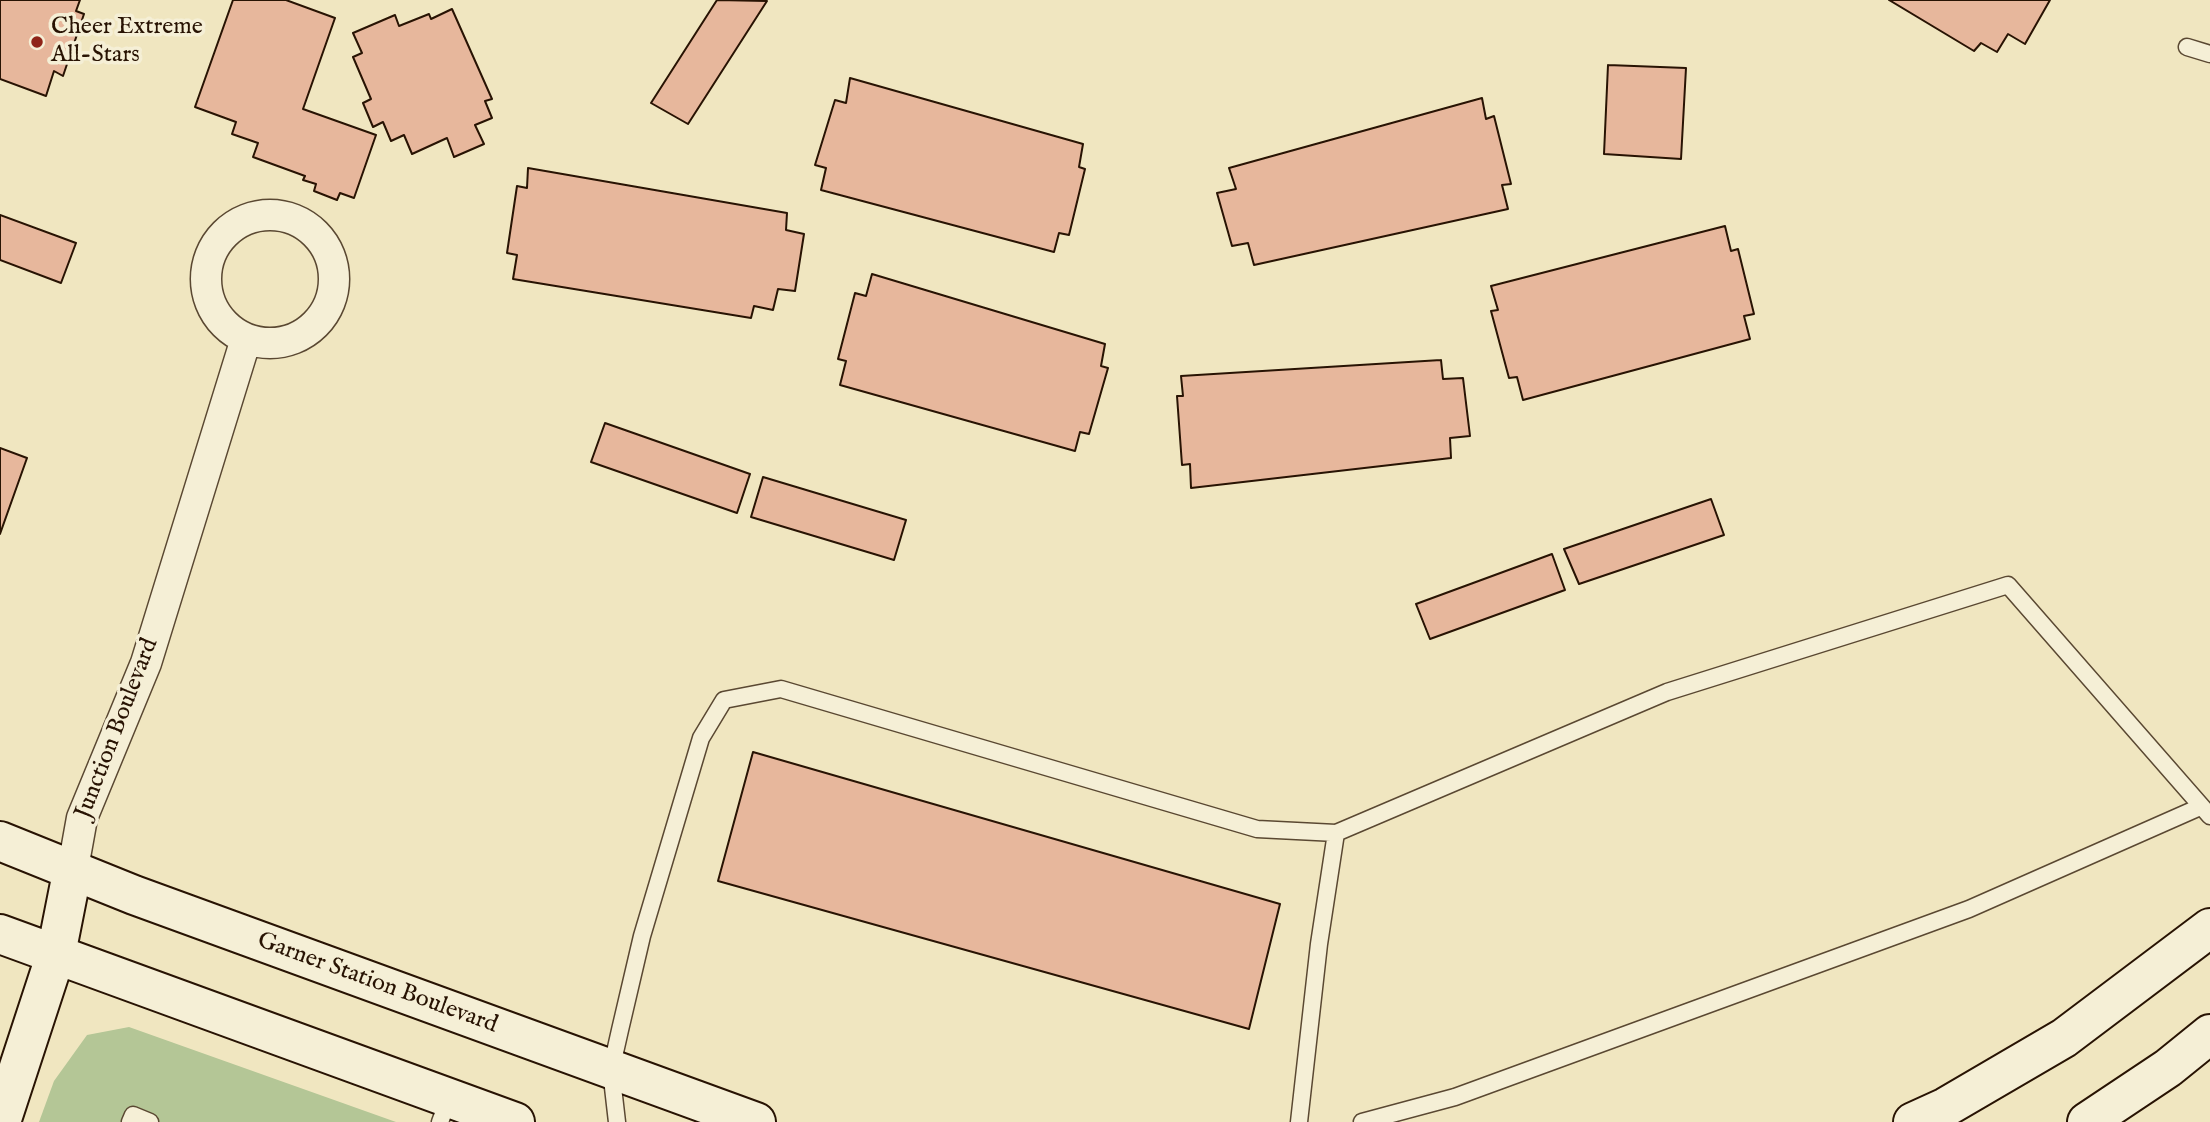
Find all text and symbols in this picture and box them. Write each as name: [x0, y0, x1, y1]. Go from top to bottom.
place label: Cheer Extreme All-Stars: [51, 14, 203, 70]
marker: Cheer Extreme All-Stars: [29, 34, 45, 50]
street label: Junction Boulevard: [70, 635, 166, 823]
street label: Garner Station Boulevard: [253, 927, 501, 1041]

